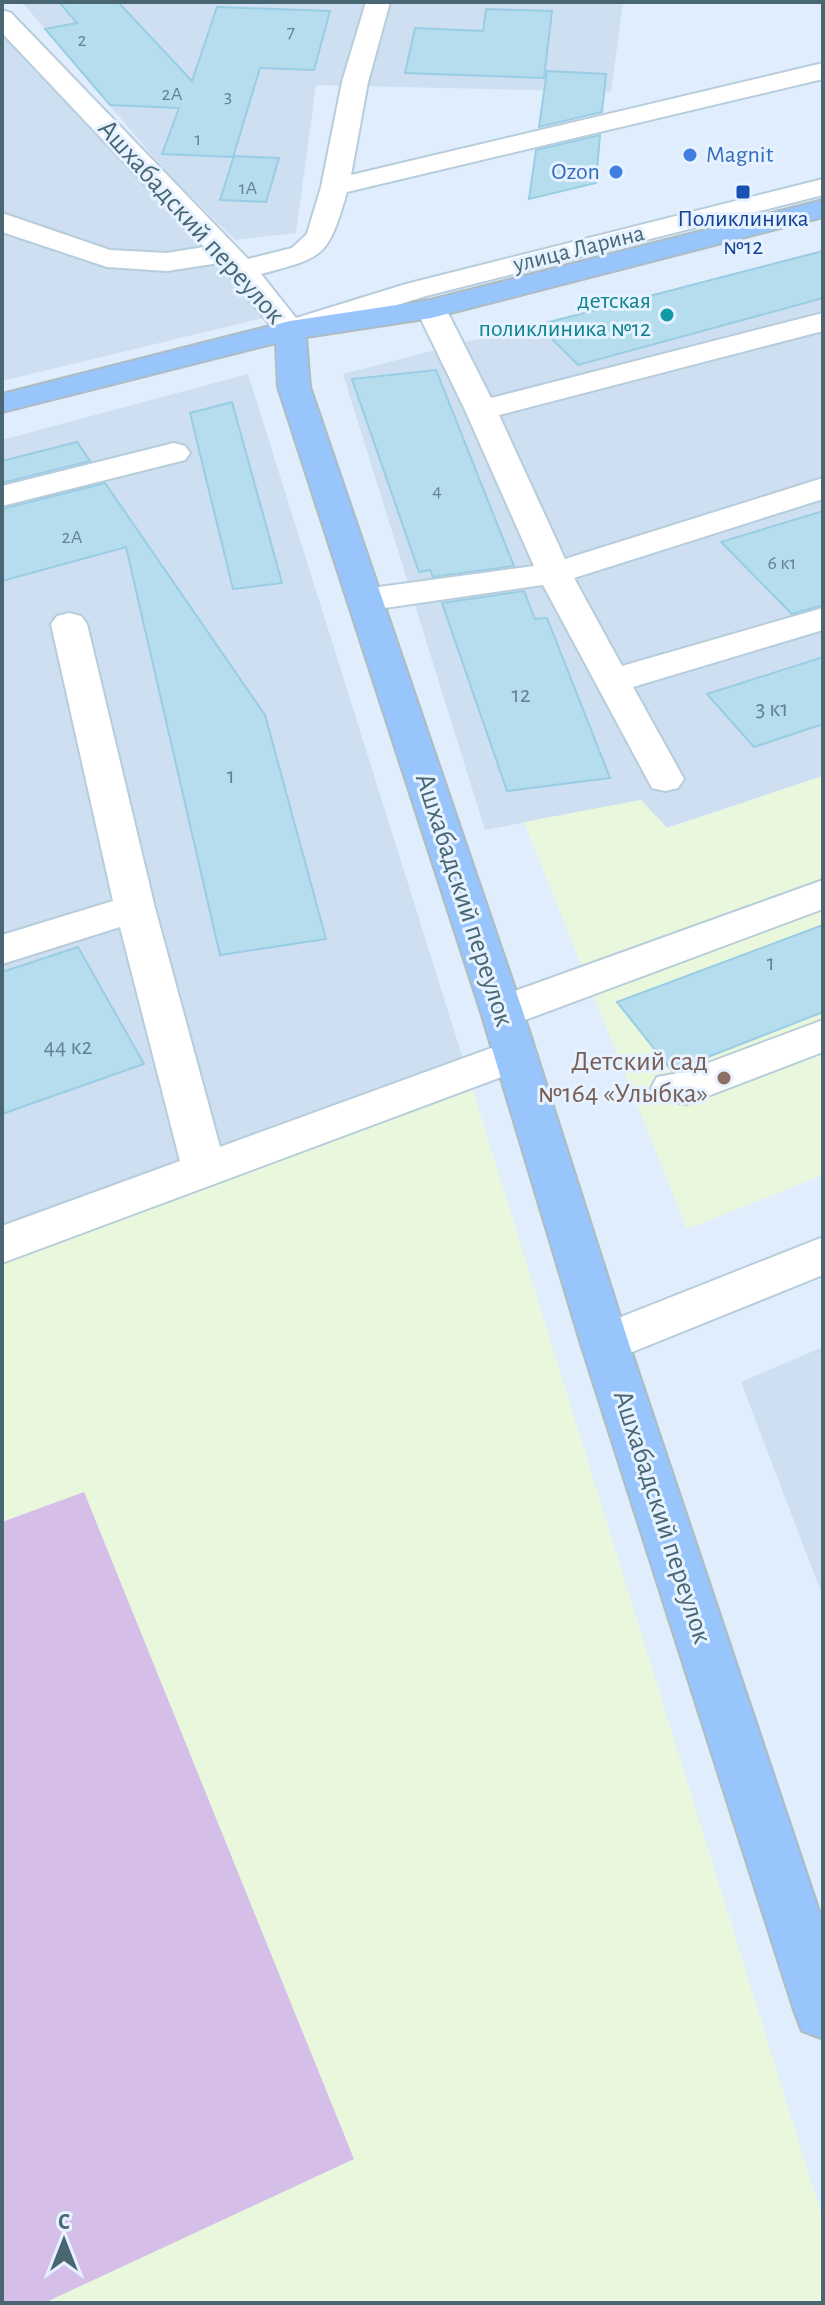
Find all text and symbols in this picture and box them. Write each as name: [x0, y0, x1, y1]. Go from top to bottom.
house number: 7: [287, 22, 295, 42]
house number: 2: [77, 30, 87, 50]
house number: 2А: [162, 84, 183, 104]
house number: 3: [224, 86, 232, 106]
street label: Ашхабадский переулок: [92, 114, 290, 330]
house number: 1: [195, 129, 201, 149]
place label: Magnit: [706, 143, 774, 167]
marker: Magnit: [681, 146, 699, 164]
place label: Ozon: [551, 160, 600, 184]
marker: Ozon: [607, 163, 625, 181]
house number: 1А: [239, 178, 258, 198]
marker: Поликлиника №12: [734, 183, 752, 201]
place label: Поликлиника №12: [677, 207, 809, 259]
street label: улица Ларина: [510, 221, 647, 277]
place label: детская поликлиника №12: [479, 289, 651, 341]
marker: детская поликлиника №12: [658, 306, 676, 324]
house number: 4: [432, 481, 442, 501]
house number: 2А: [62, 527, 83, 547]
house number: 6 к1: [768, 553, 796, 573]
house number: 12: [511, 683, 531, 707]
house number: 3 к1: [755, 697, 789, 721]
house number: 1: [227, 764, 235, 788]
street label: Ашхабадский переулок: [410, 770, 518, 1030]
house number: 1: [767, 951, 775, 975]
house number: 44 к2: [44, 1035, 93, 1059]
place label: Детский сад №164 «Улыбка»: [538, 1048, 708, 1108]
marker: Детский сад №164 «Улыбка»: [715, 1069, 733, 1087]
street label: Ашхабадский переулок: [608, 1387, 716, 1647]
north arrow: [24, 2201, 104, 2281]
text: С: [58, 2211, 70, 2233]

